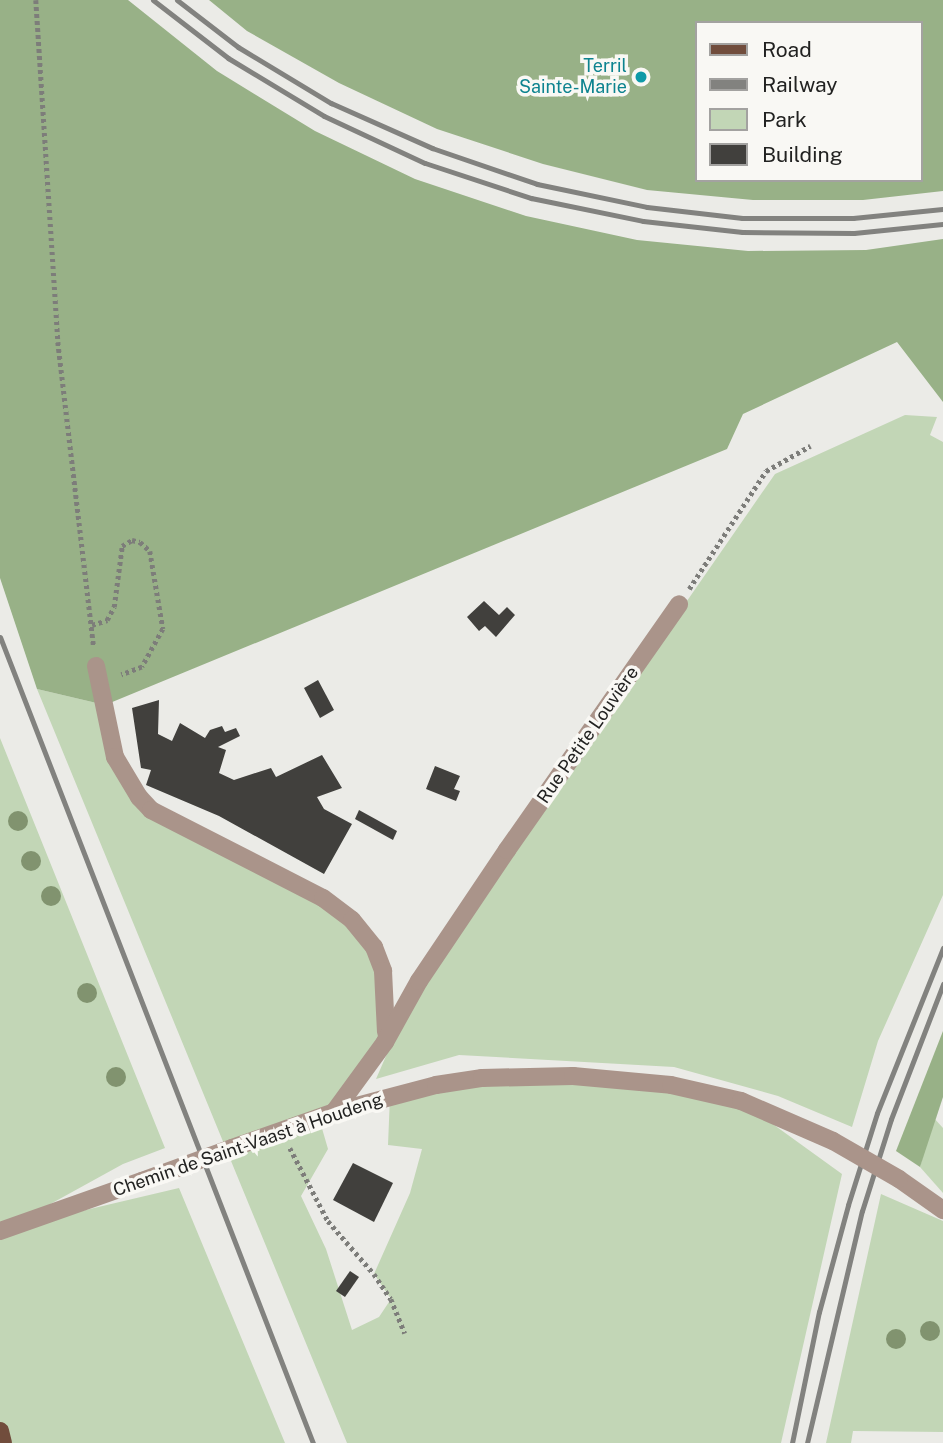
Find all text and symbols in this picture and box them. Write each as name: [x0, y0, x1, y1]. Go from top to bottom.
legend: [694, 21, 922, 182]
text: Road: [762, 37, 812, 62]
place label: Terril Sainte-Marie: [519, 56, 627, 98]
marker: Terril Sainte-Marie: [633, 69, 649, 85]
text: Railway: [762, 72, 838, 97]
text: Park: [762, 107, 807, 132]
text: Building: [762, 142, 843, 167]
street label: Rue Petite Louvière: [533, 662, 643, 808]
street label: Chemin de Saint-Vaast à Houdeng: [110, 1089, 386, 1201]

